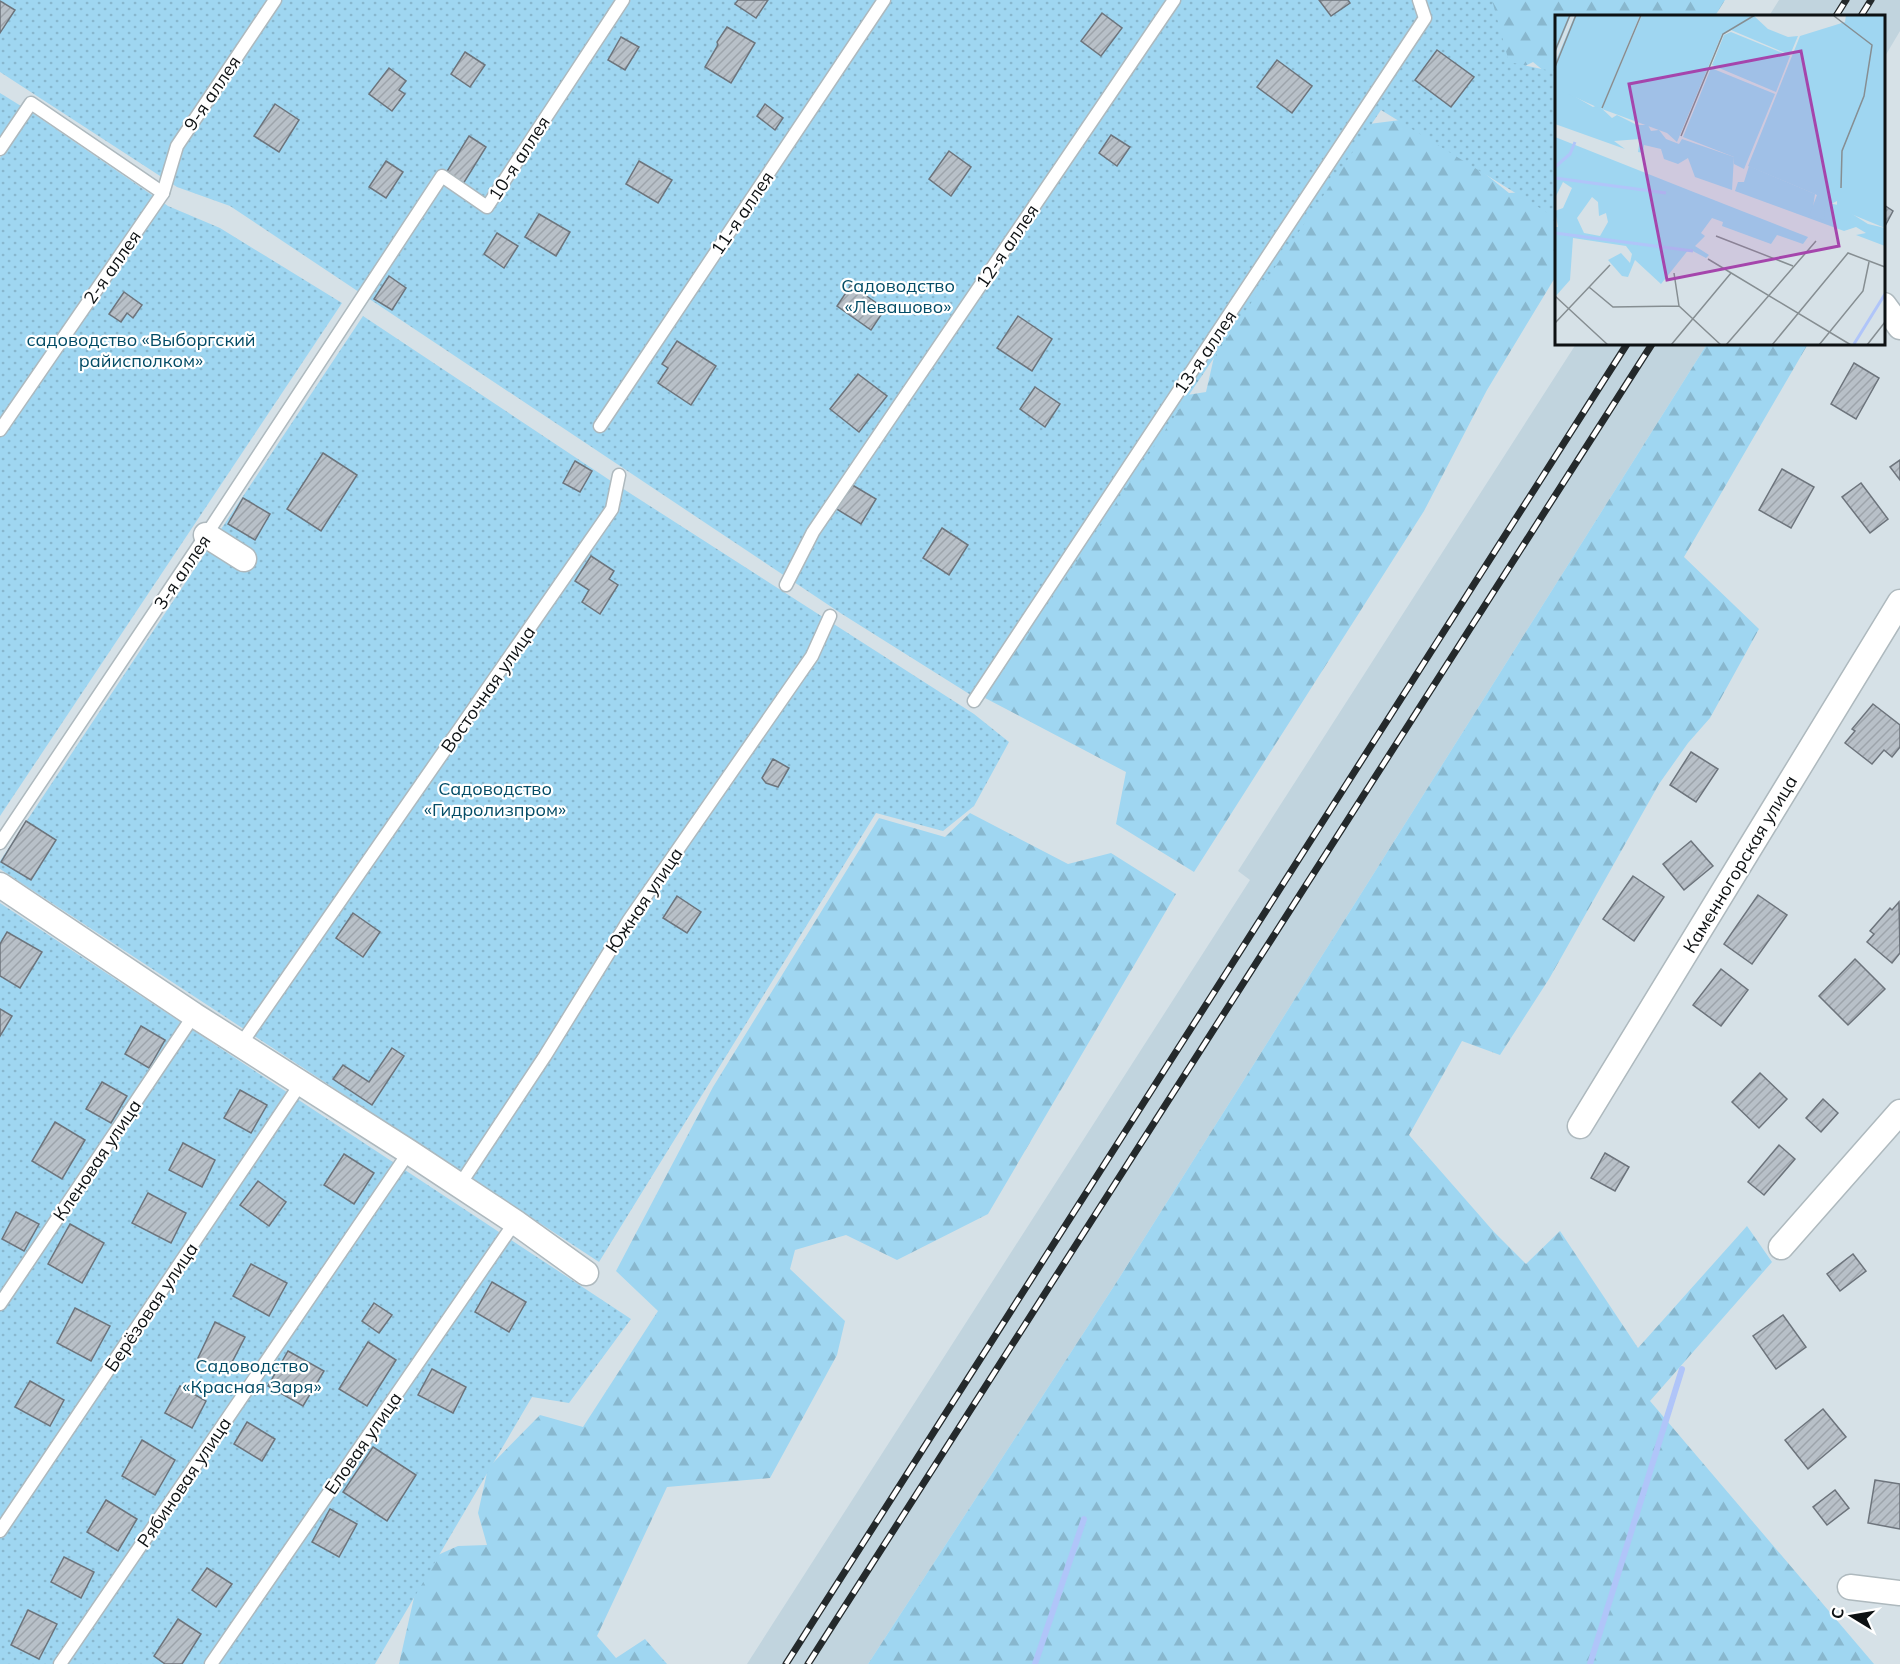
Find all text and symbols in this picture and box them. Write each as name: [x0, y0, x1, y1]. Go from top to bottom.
inset map: [1555, 15, 1885, 345]
street label: 9-я аллея: [179, 51, 245, 135]
street label: 10-я аллея: [483, 112, 555, 204]
street label: 11-я аллея: [706, 167, 778, 259]
street label: 12-я аллея: [971, 200, 1043, 292]
street label: 2-я аллея: [78, 226, 146, 308]
park label: Садоводство «Левашово»: [841, 274, 955, 318]
street label: 13-я аллея: [1169, 306, 1241, 398]
park label: садоводство «Выборгский райисполком»: [26, 328, 256, 372]
street label: 3-я аллея: [149, 530, 215, 614]
street label: Восточная улица: [436, 621, 540, 757]
street label: Каменногорская улица: [1678, 771, 1802, 957]
park label: Садоводство «Гидролизпром»: [424, 777, 566, 821]
street label: Южная улица: [600, 843, 688, 957]
street label: Кленовая улица: [48, 1095, 146, 1225]
street label: Берёзовая улица: [99, 1238, 203, 1376]
park label: Садоводство «Красная Заря»: [183, 1354, 321, 1398]
street label: Еловая улица: [319, 1387, 407, 1499]
street label: Рябиновая улица: [132, 1413, 236, 1551]
north arrow: [1822, 1586, 1882, 1646]
text: С: [1826, 1606, 1848, 1620]

